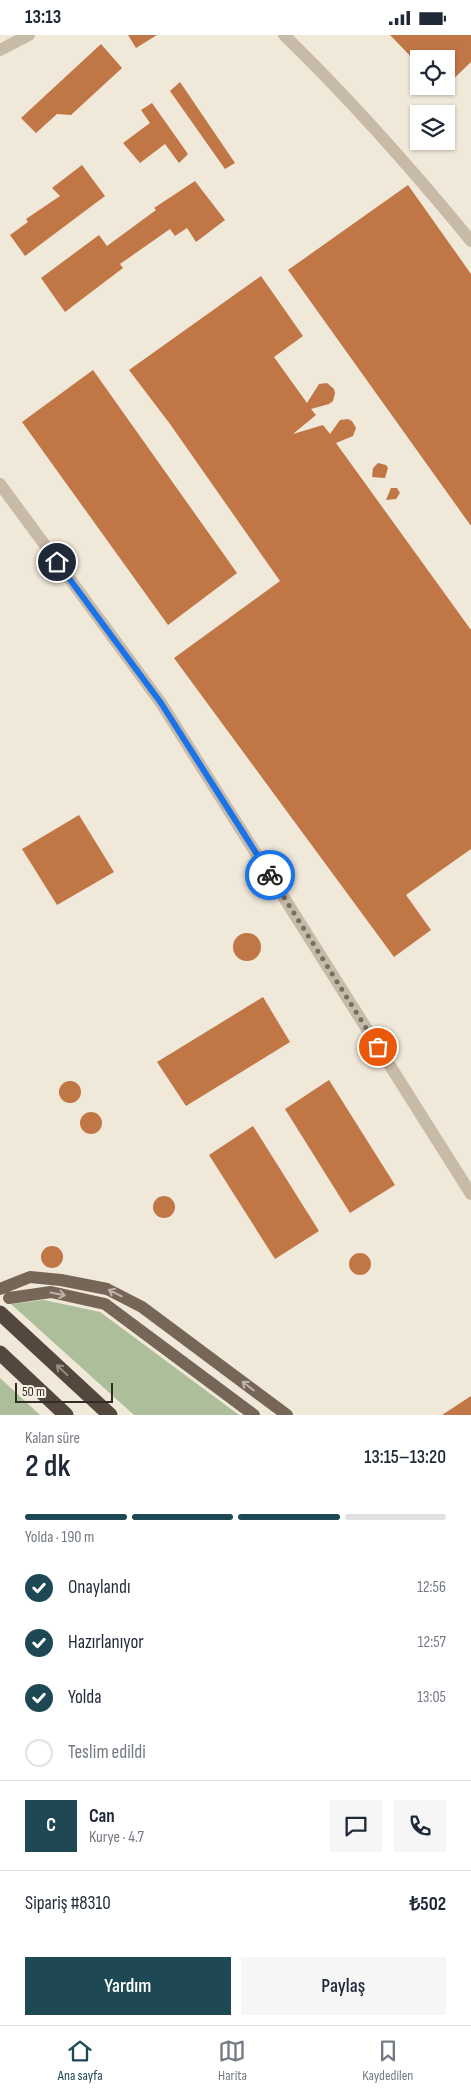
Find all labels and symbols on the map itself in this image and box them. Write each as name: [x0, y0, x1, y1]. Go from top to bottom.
pin: [36, 541, 78, 583]
courier: [245, 850, 295, 900]
pin: [357, 1026, 399, 1068]
one-way arrow: [108, 1288, 123, 1297]
one-way arrow: [49, 1289, 65, 1299]
one-way arrow: [55, 1364, 68, 1376]
scale bar: [15, 1380, 112, 1403]
one-way arrow: [241, 1381, 255, 1391]

